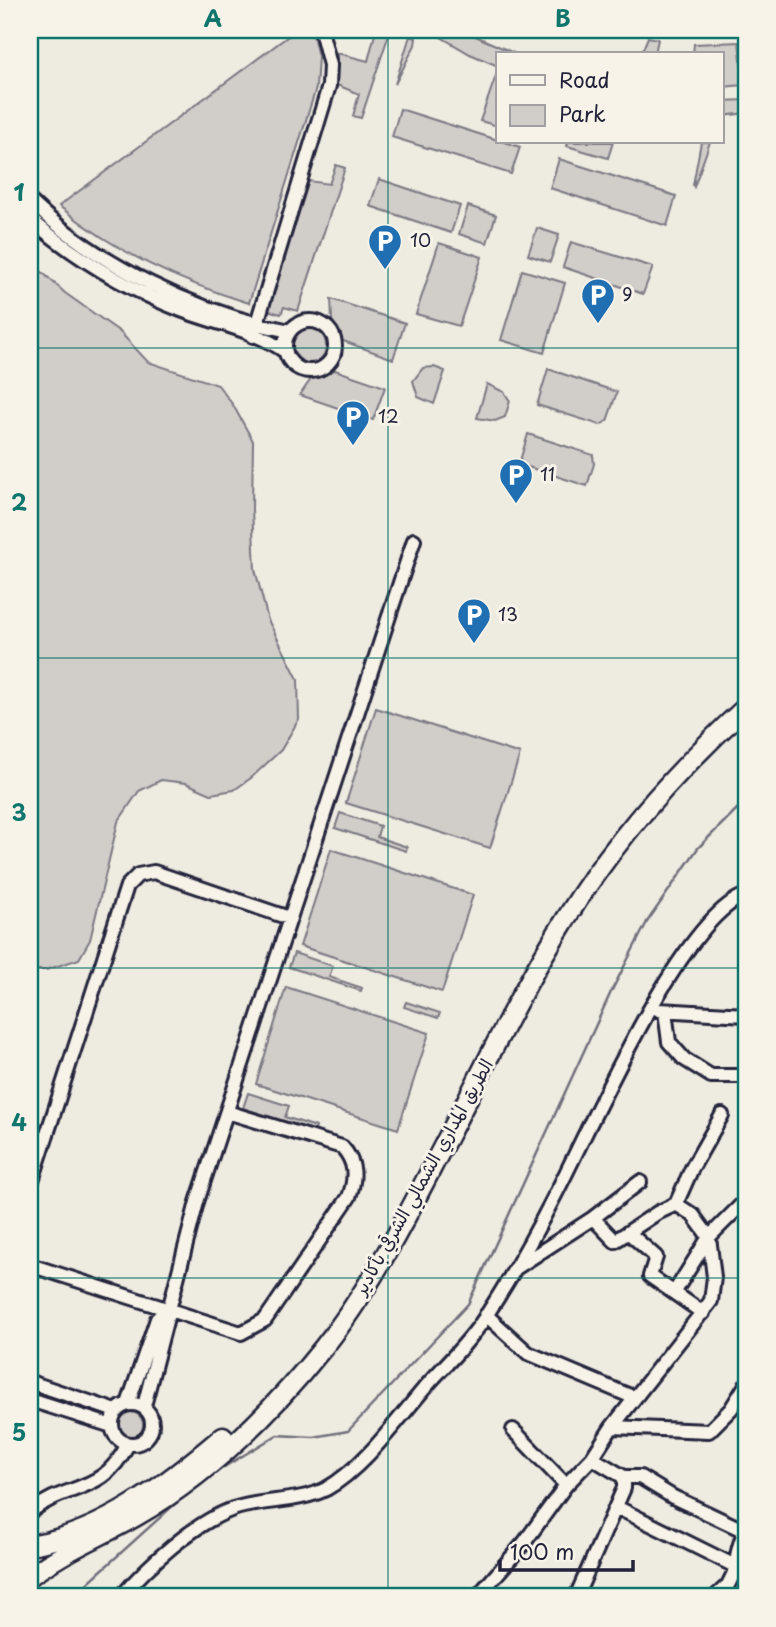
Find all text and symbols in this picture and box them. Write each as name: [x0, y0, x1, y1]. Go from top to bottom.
text: A: [204, 0, 222, 35]
text: B: [555, 0, 571, 35]
legend: [496, 52, 724, 144]
text: Road: [559, 63, 610, 95]
text: Park: [559, 97, 606, 129]
text: 1: [14, 174, 25, 209]
parking icon: 10: [366, 222, 404, 271]
place label: 10: [410, 226, 431, 253]
parking icon: 9: [579, 276, 617, 325]
place label: 9: [622, 280, 633, 307]
parking icon: 12: [334, 398, 372, 447]
place label: 12: [378, 402, 399, 429]
parking icon: 11: [497, 456, 535, 505]
place label: 11: [540, 460, 555, 487]
text: 2: [11, 484, 27, 519]
parking icon: 13: [455, 596, 493, 645]
place label: 13: [498, 600, 518, 627]
text: 3: [11, 794, 27, 829]
street label: الطريق المداري الشمالي الشرقي بأكادير: [345, 1053, 502, 1303]
text: 4: [11, 1104, 27, 1139]
text: 5: [12, 1414, 26, 1449]
scale bar: [500, 1529, 632, 1573]
text: 100 m: [510, 1535, 574, 1567]

